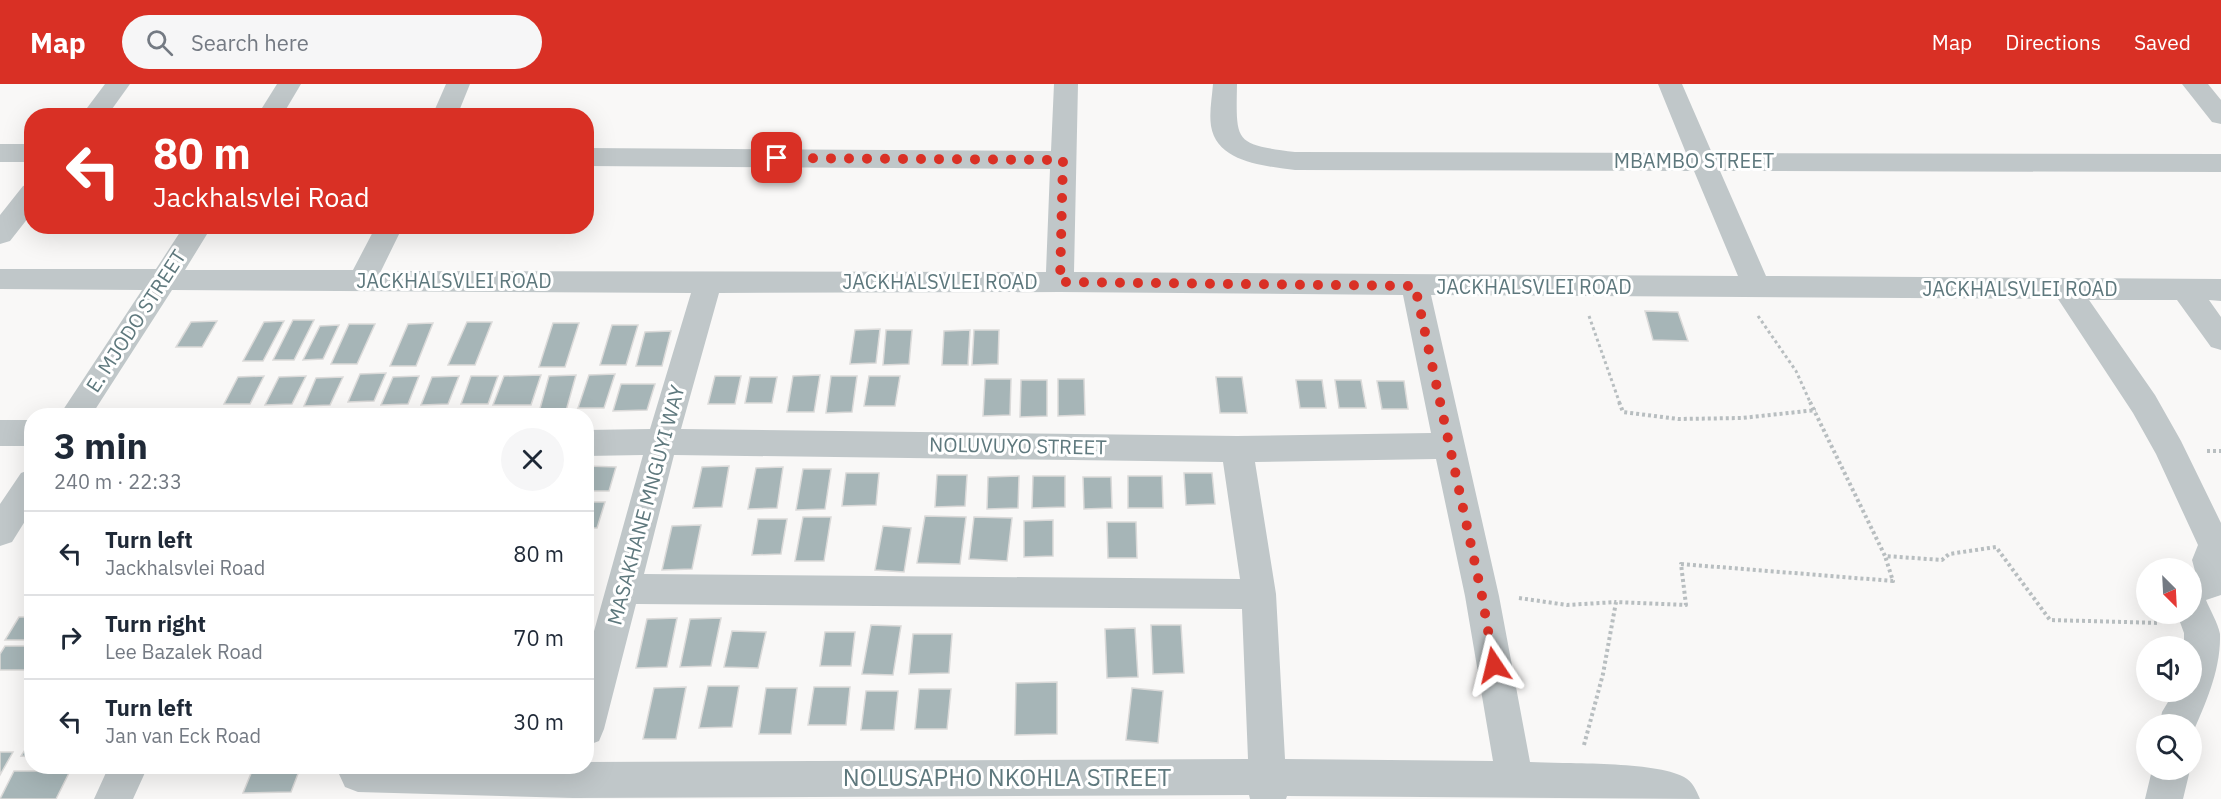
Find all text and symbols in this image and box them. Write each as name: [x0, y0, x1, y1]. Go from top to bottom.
search box: [122, 15, 542, 69]
text: Map: [30, 24, 86, 61]
icon: search: [143, 26, 176, 59]
text: Search here: [191, 28, 309, 57]
text: Map: [1932, 28, 1972, 56]
text: Directions: [2005, 28, 2101, 56]
text: Saved: [2134, 28, 2191, 56]
text: 80 m: [153, 126, 251, 181]
icon: left: [54, 132, 132, 210]
pin: [751, 132, 802, 183]
icon: arrive: [760, 141, 793, 174]
street label: MBAMBO STREET: [1614, 147, 1774, 174]
text: Jackhalsvlei Road: [153, 179, 370, 214]
street label: E. MJODO STREET: [79, 244, 192, 397]
street label: JACKHALSVLEI ROAD: [356, 267, 552, 294]
street label: JACKHALSVLEI ROAD: [842, 268, 1038, 295]
street label: JACKHALSVLEI ROAD: [1436, 273, 1632, 300]
street label: JACKHALSVLEI ROAD: [1922, 275, 2118, 302]
street label: MASAKHANE MNGUYI WAY: [600, 382, 691, 628]
text: 3 min: [54, 422, 148, 469]
button: close: [501, 428, 564, 491]
street label: NOLUVUYO STREET: [929, 430, 1107, 461]
text: 240 m · 22:33: [54, 468, 182, 495]
text: Turn left: [105, 525, 193, 554]
icon: left: [54, 537, 87, 570]
text: 80 m: [513, 539, 564, 568]
text: Jackhalsvlei Road: [105, 554, 265, 581]
north arrow: [2136, 558, 2202, 624]
map controls: [2136, 558, 2202, 780]
text: Turn right: [105, 609, 206, 638]
icon: right: [54, 621, 87, 654]
text: 70 m: [513, 623, 564, 652]
position arrow: [1462, 633, 1526, 697]
button: sound: [2136, 636, 2202, 702]
text: Lee Bazalek Road: [105, 638, 263, 665]
text: Turn left: [105, 693, 193, 722]
icon: left: [54, 705, 87, 738]
text: 30 m: [513, 707, 564, 736]
button: search: [2136, 714, 2202, 780]
text: Jan van Eck Road: [105, 722, 261, 749]
street label: NOLUSAPHO NKOHLA STREET: [843, 761, 1172, 793]

